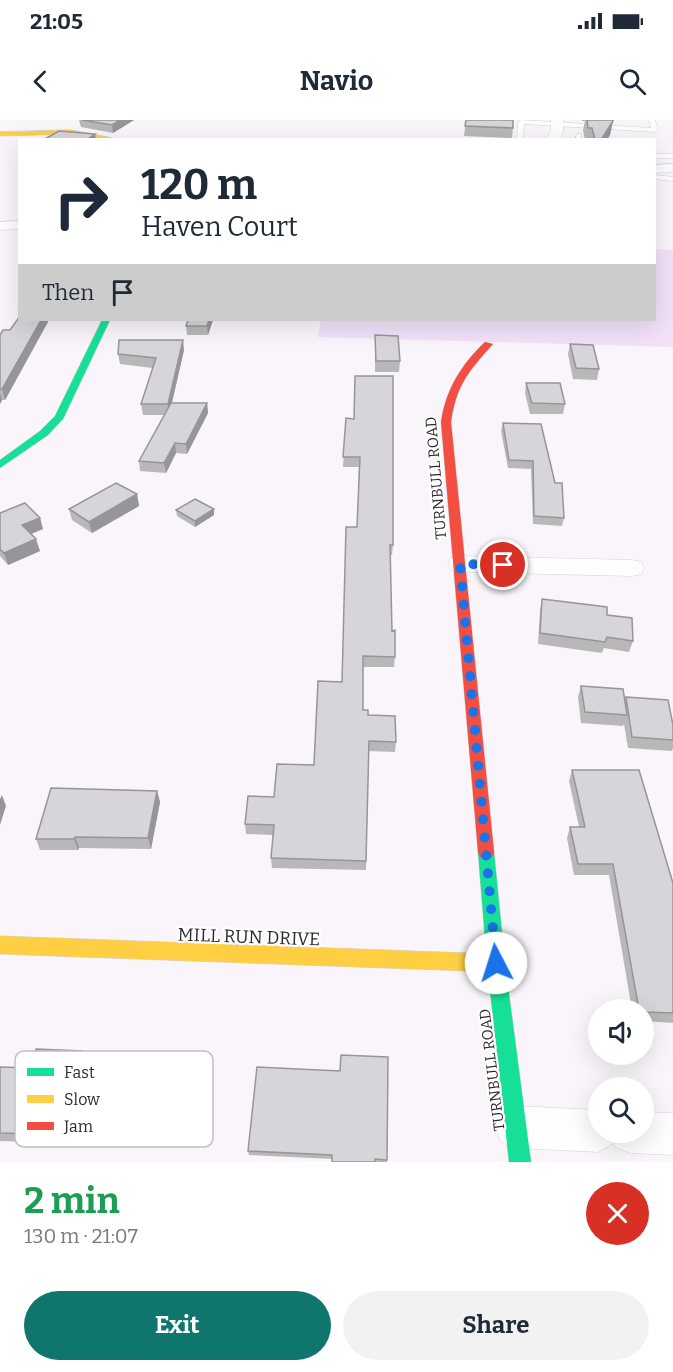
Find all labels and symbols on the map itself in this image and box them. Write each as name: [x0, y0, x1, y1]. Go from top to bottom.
street label: TURNBULL ROAD: [422, 416, 450, 540]
pin: [477, 539, 528, 590]
street label: MILL RUN DRIVE: [177, 924, 321, 950]
position arrow: [464, 931, 528, 995]
street label: TURNBULL ROAD: [476, 1008, 508, 1132]
legend: [15, 1051, 213, 1147]
text: Fast: [64, 1063, 95, 1082]
text: Slow: [64, 1090, 100, 1109]
text: Jam: [63, 1117, 93, 1136]

